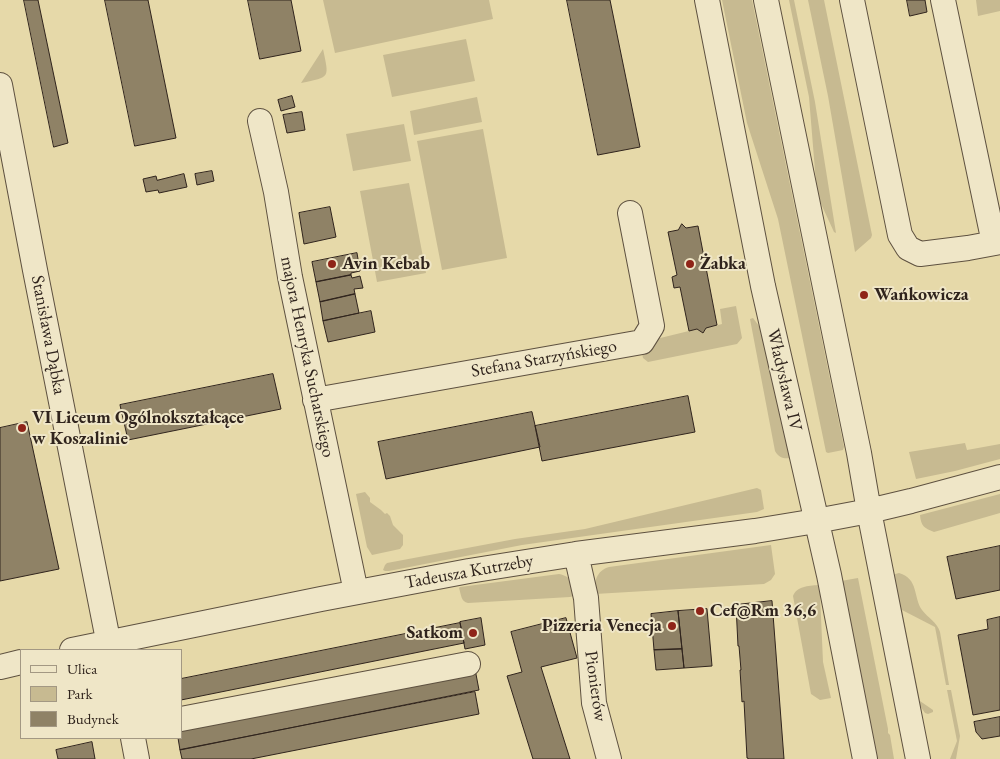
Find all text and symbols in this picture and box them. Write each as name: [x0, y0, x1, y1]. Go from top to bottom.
place label: Avin Kebab: [342, 253, 430, 275]
place label: Żabka: [700, 253, 746, 275]
street label: majora Henryka Sucharskiego: [275, 254, 339, 460]
marker: Avin Kebab: [326, 258, 338, 270]
marker: Żabka: [684, 258, 696, 270]
street label: Stanisława Dąbka: [26, 274, 70, 396]
place label: Wańkowicza: [874, 284, 969, 306]
marker: Wańkowicza: [858, 289, 870, 301]
street label: Władysława IV: [762, 327, 806, 433]
street label: Stefana Starzyńskiego: [469, 336, 619, 382]
place label: VI Liceum Ogólnokształcące w Koszalinie: [32, 407, 244, 449]
marker: VI Liceum Ogólnokształcące w Koszalinie: [16, 422, 28, 434]
street label: Tadeusza Kutrzeby: [403, 550, 535, 594]
place label: Cef@Rm 36,6: [710, 600, 816, 622]
marker: Cef@Rm 36,6: [694, 605, 706, 617]
place label: Pizzeria Venecja: [542, 615, 662, 637]
marker: Pizzeria Venecja: [666, 620, 678, 632]
place label: Satkom: [406, 622, 463, 644]
marker: Satkom: [467, 627, 479, 639]
legend: [20, 649, 182, 739]
street label: Pionierów: [579, 649, 611, 723]
text: Ulica: [67, 659, 97, 678]
text: Park: [67, 684, 93, 703]
text: Budynek: [67, 709, 119, 728]

